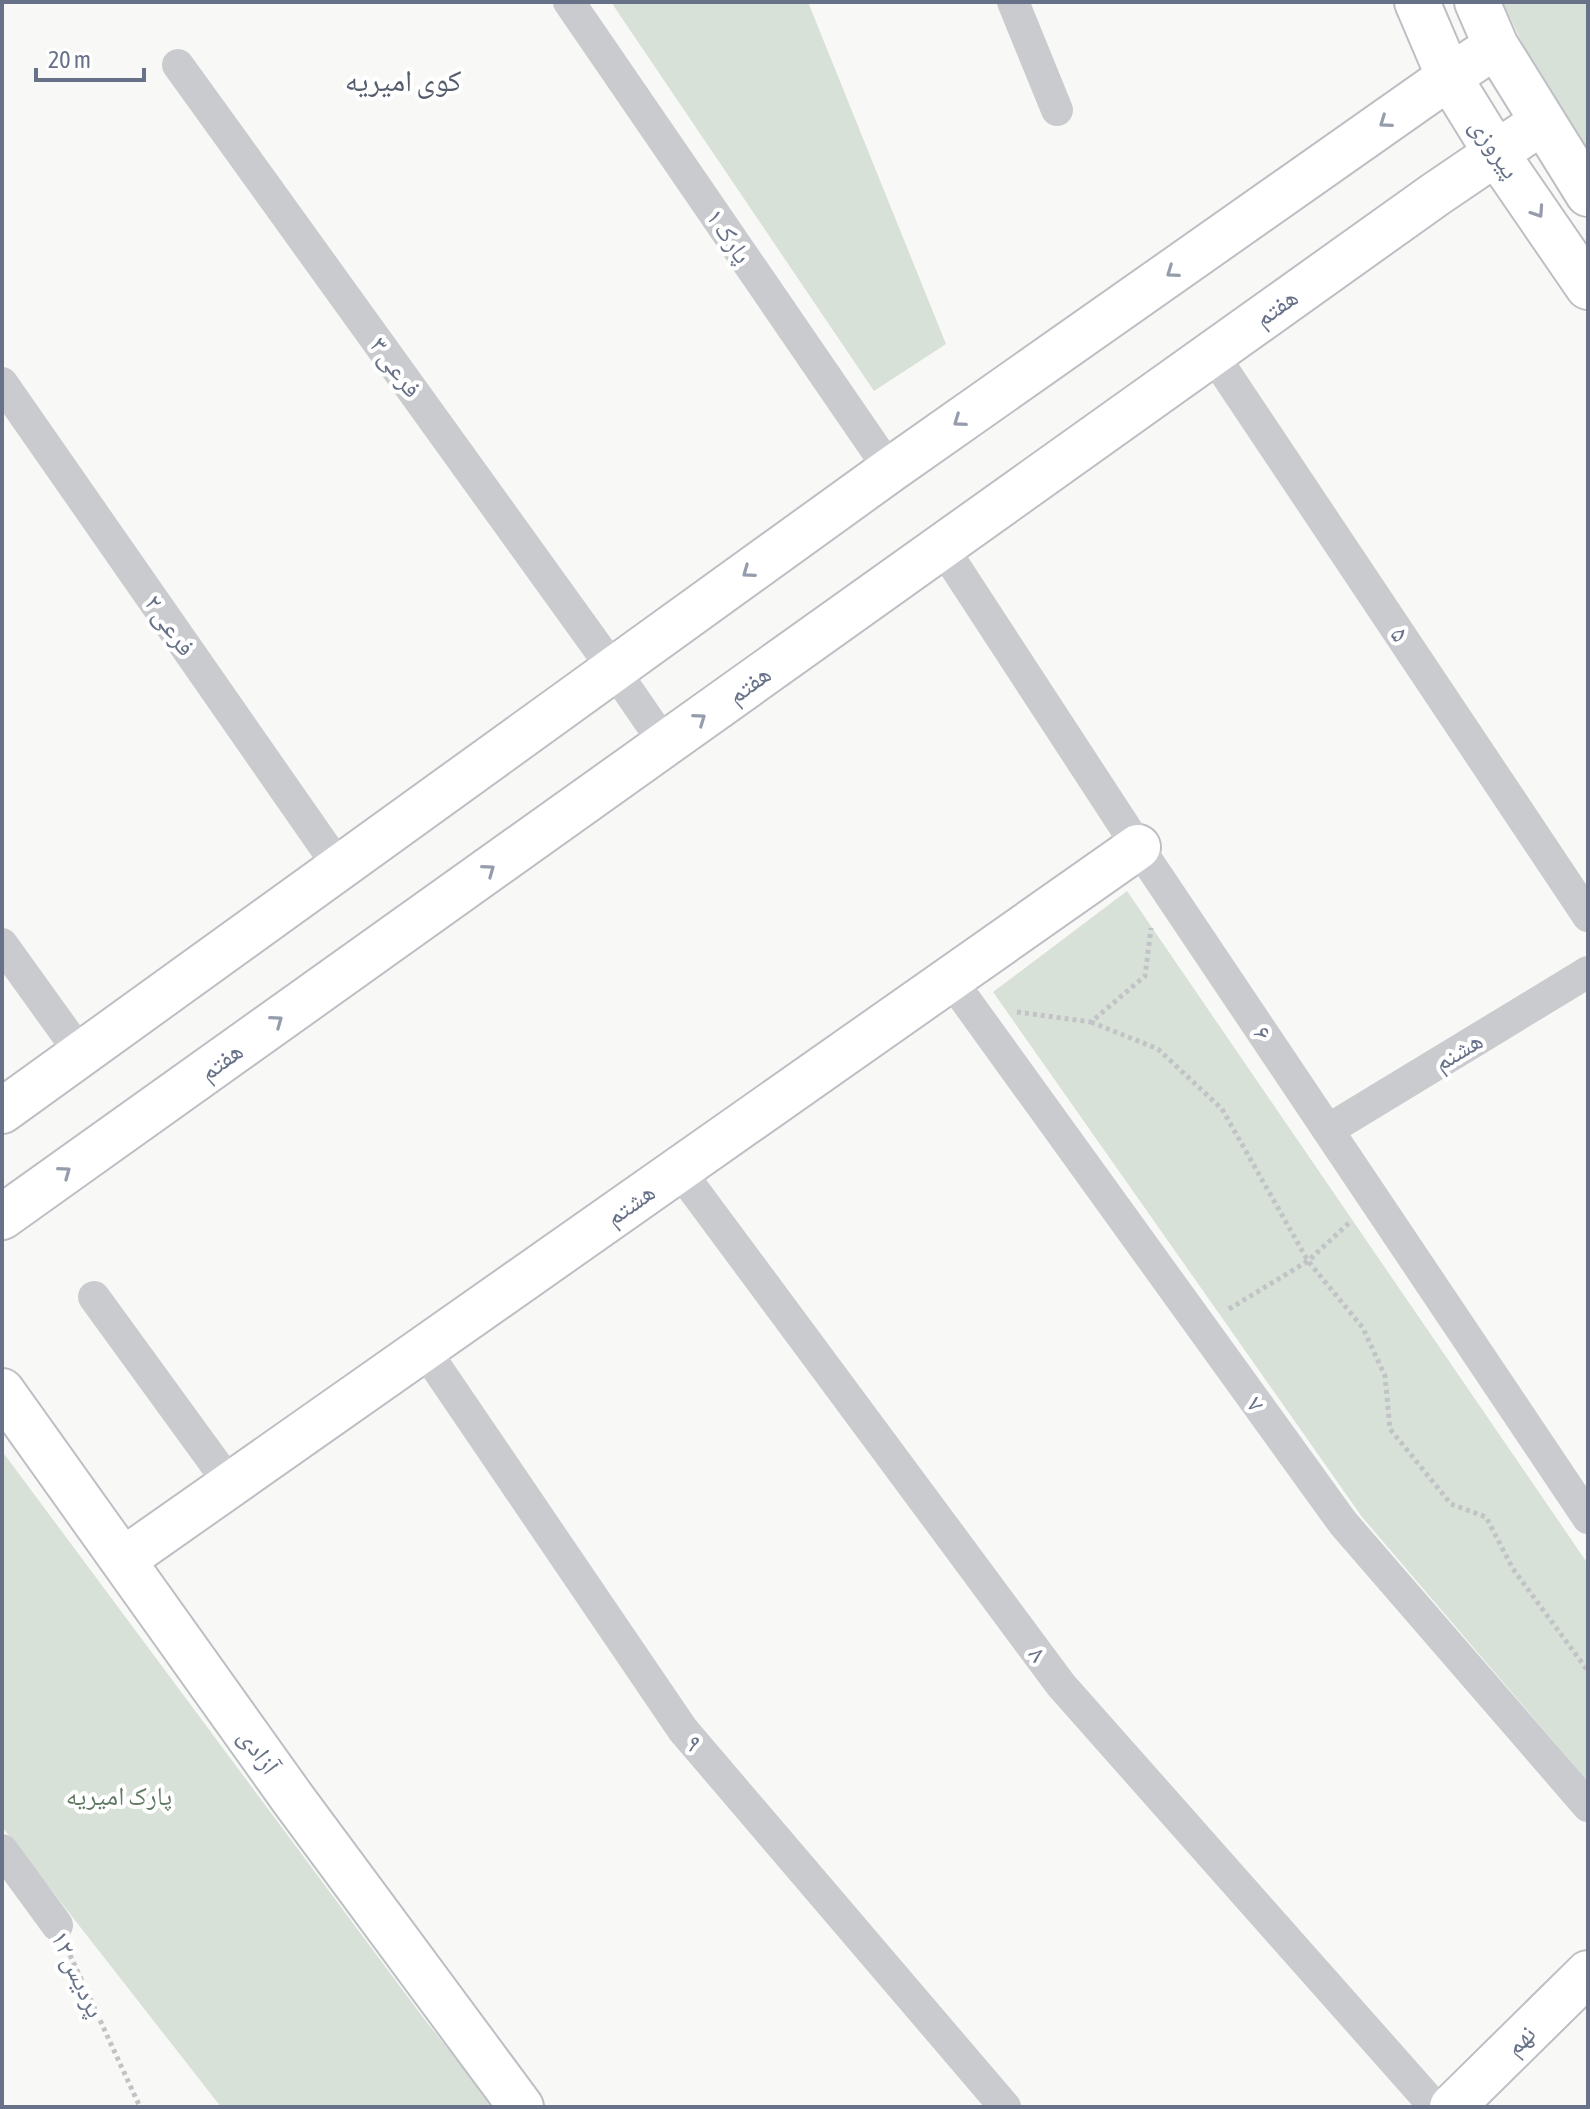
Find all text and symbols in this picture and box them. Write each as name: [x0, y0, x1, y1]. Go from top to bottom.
scale bar: [36, 32, 144, 82]
text: 20 m: [48, 46, 91, 73]
district label: کوی امیریه: [345, 63, 461, 99]
one-way arrow: [1380, 112, 1394, 127]
street label: پیروزی: [1463, 112, 1526, 185]
street label: پارک ۱: [699, 203, 758, 270]
one-way arrow: [1528, 204, 1543, 218]
one-way arrow: [1167, 262, 1181, 277]
street label: هفتم: [1248, 281, 1305, 334]
street label: فرعی ۳: [363, 331, 428, 404]
one-way arrow: [954, 411, 968, 426]
one-way arrow: [742, 562, 757, 577]
street label: فرعی ۲: [137, 589, 202, 662]
street label: ۵: [1384, 621, 1416, 647]
street label: هفتم: [721, 658, 778, 711]
one-way arrow: [692, 714, 706, 729]
one-way arrow: [480, 865, 494, 880]
one-way arrow: [268, 1016, 283, 1031]
street label: ۶: [1247, 1020, 1279, 1046]
street label: هشنم: [1428, 1025, 1489, 1079]
street label: هفتم: [193, 1035, 250, 1088]
one-way arrow: [57, 1167, 71, 1182]
street label: هشتم: [599, 1176, 662, 1233]
street label: ۷: [1240, 1390, 1272, 1418]
street label: ۸: [1023, 1640, 1054, 1668]
street label: آزادی: [232, 1722, 286, 1781]
street label: ۹: [679, 1729, 709, 1757]
park label: پارک امیریه: [66, 1781, 172, 1812]
street label: پردیس ۱۲: [44, 1926, 111, 2023]
street label: نهم: [1499, 2019, 1543, 2063]

